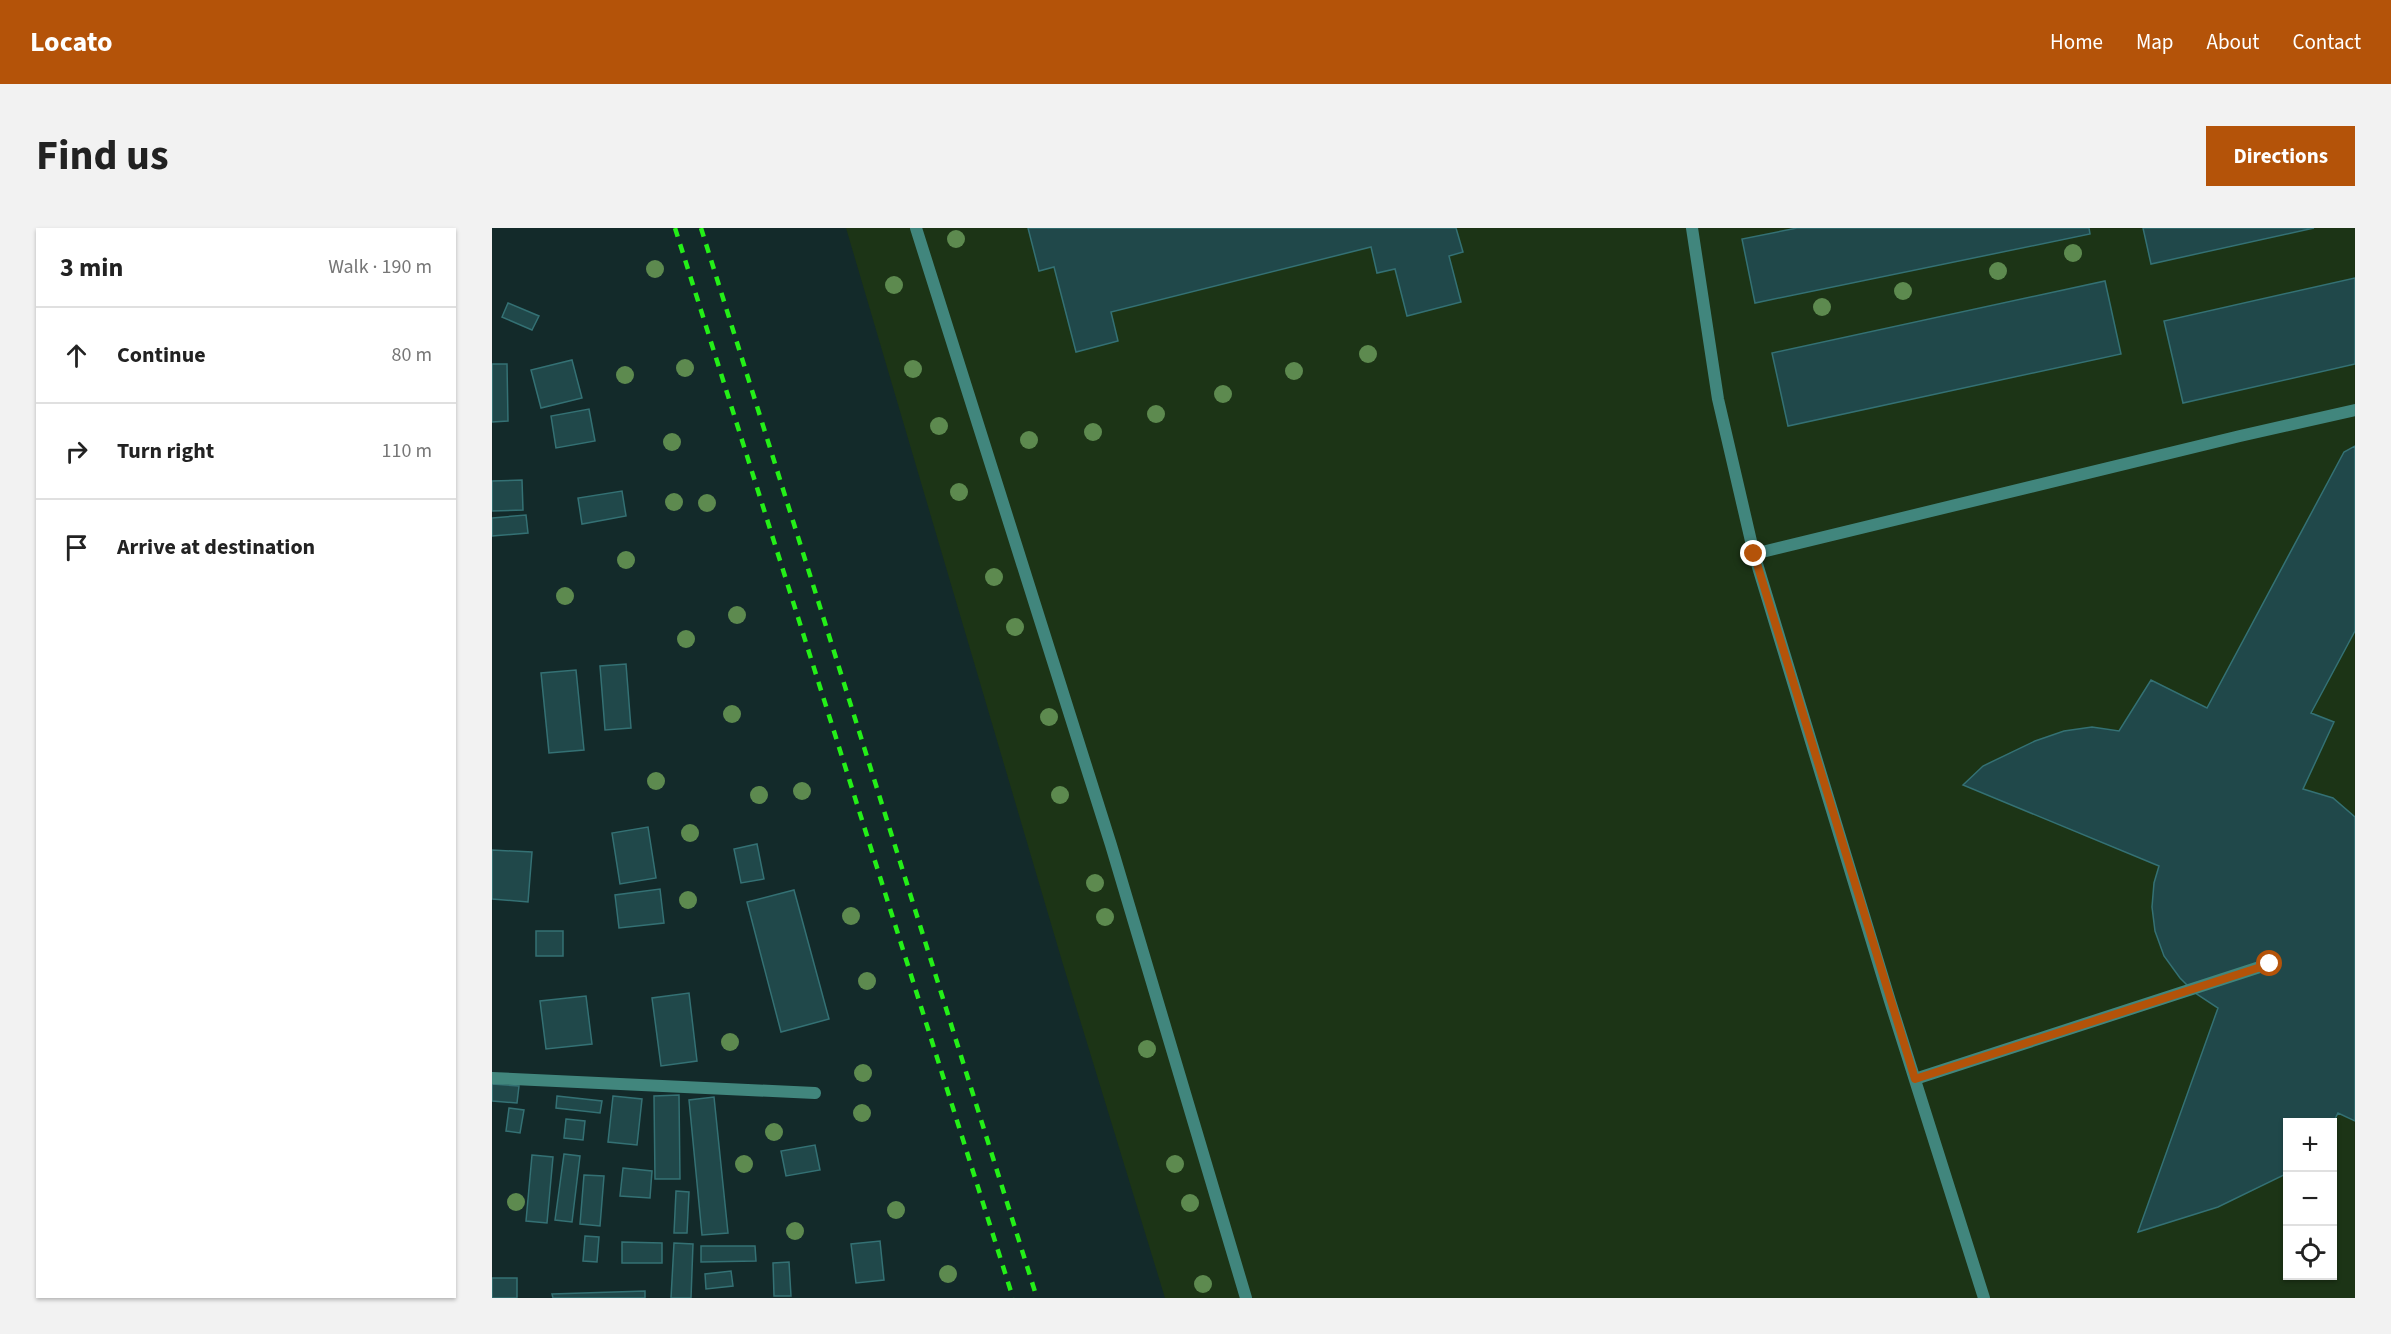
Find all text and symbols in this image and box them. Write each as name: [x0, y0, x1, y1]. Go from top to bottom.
text: Locato: [30, 22, 112, 62]
text: Home: [2050, 27, 2103, 57]
text: Map: [2136, 27, 2174, 57]
text: About: [2207, 27, 2259, 57]
text: Contact: [2292, 27, 2361, 57]
text: Find us: [36, 126, 169, 186]
button: Directions: [2206, 126, 2355, 186]
text: 3 min: [60, 249, 123, 286]
text: Walk · 190 m: [328, 253, 432, 281]
icon: ahead: [60, 339, 93, 372]
text: Continue: [117, 339, 206, 371]
text: 80 m: [392, 341, 432, 369]
icon: right: [60, 435, 93, 468]
text: Turn right: [117, 435, 214, 467]
text: 110 m: [382, 437, 432, 465]
icon: arrive: [60, 531, 93, 564]
text: Arrive at destination: [117, 531, 315, 563]
route end: [1740, 540, 1766, 566]
route start: [2256, 950, 2282, 976]
map controls: [2283, 1118, 2337, 1280]
button: +: [2283, 1118, 2337, 1172]
button: −: [2283, 1172, 2337, 1226]
button: locate: [2283, 1226, 2337, 1280]

